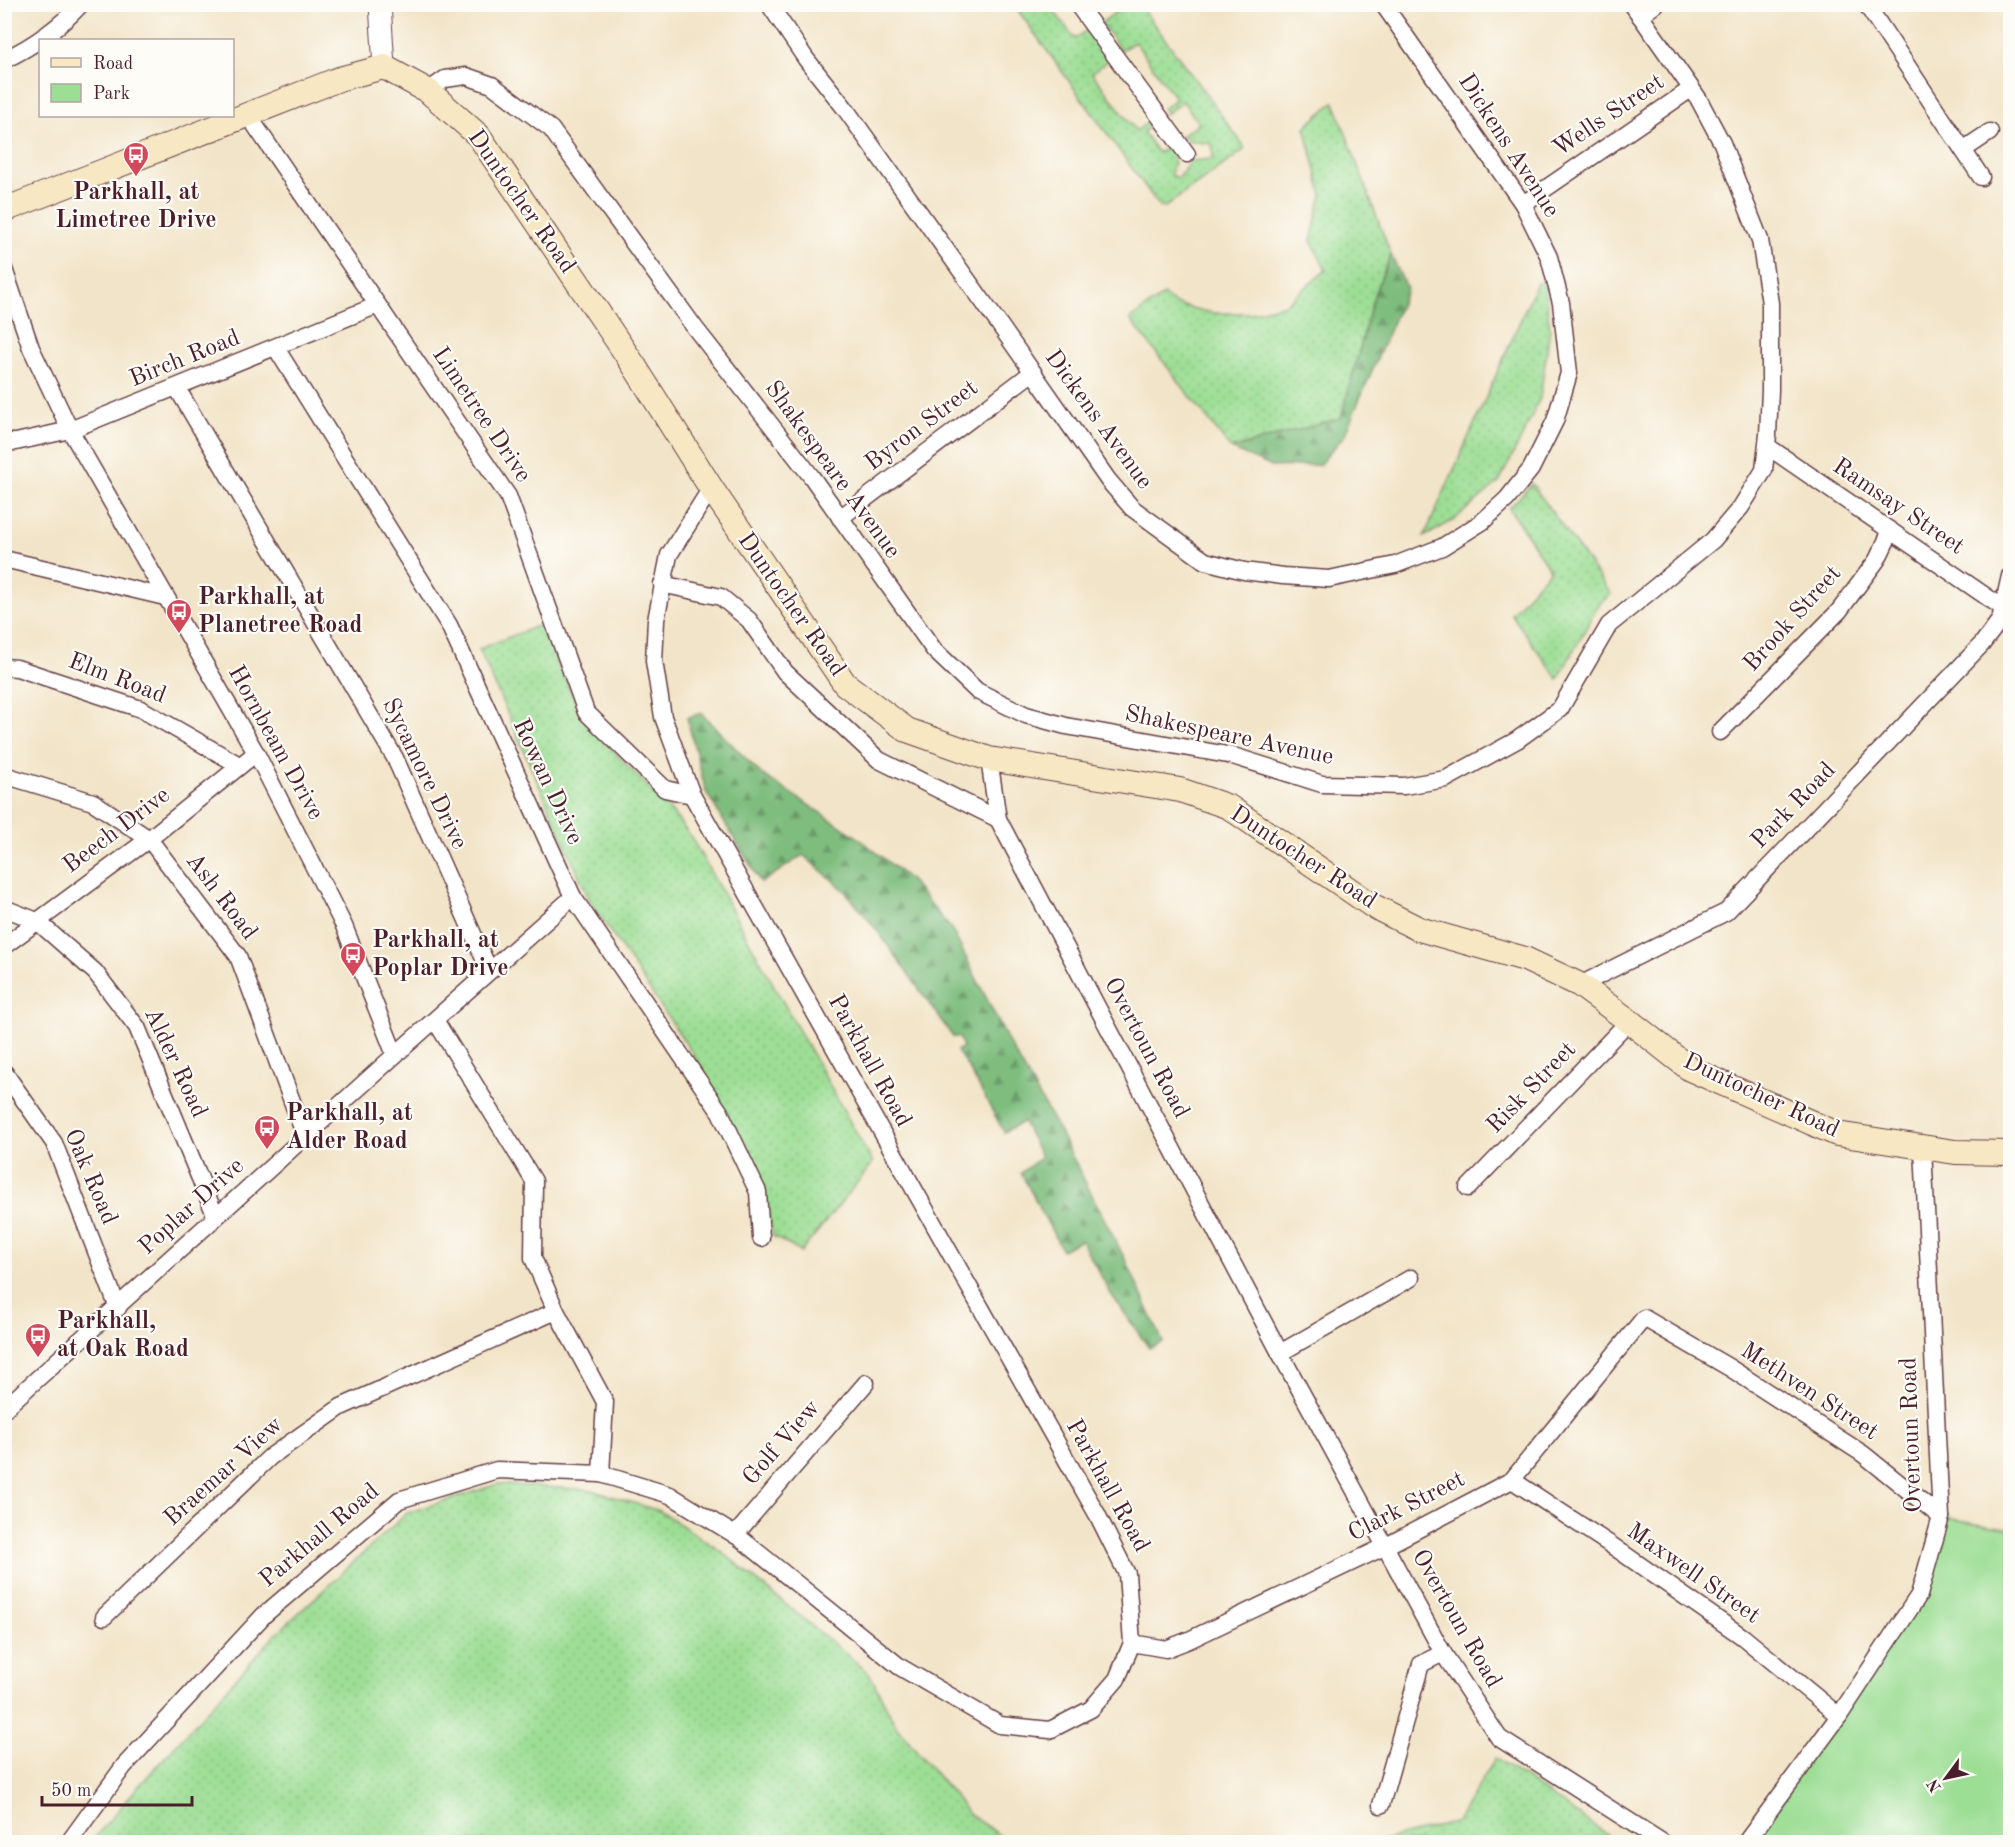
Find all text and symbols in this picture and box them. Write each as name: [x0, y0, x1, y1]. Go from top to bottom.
legend: [39, 39, 234, 117]
text: Road: [93, 55, 133, 73]
street label: Dickens Avenue: [1453, 70, 1563, 222]
street label: Wells Street: [1549, 70, 1669, 162]
text: Park: [93, 85, 130, 103]
street label: Duntocher Road: [463, 126, 579, 278]
bus stop icon: Parkhall, at Limetree Drive: [121, 140, 151, 178]
place label: Parkhall, at Limetree Drive: [55, 181, 217, 233]
street label: Birch Road: [126, 326, 244, 392]
street label: Limetree Drive: [427, 343, 535, 487]
street label: Dickens Avenue: [1040, 346, 1156, 494]
street label: Byron Street: [861, 376, 983, 476]
street label: Shakespeare Avenue: [760, 377, 904, 563]
street label: Ramsay Street: [1828, 454, 1968, 560]
street label: Duntocher Road: [733, 529, 849, 681]
street label: Brook Street: [1740, 562, 1846, 676]
place label: Parkhall, at Planetree Road: [198, 586, 362, 638]
bus stop icon: Parkhall, at Planetree Road: [164, 597, 194, 635]
street label: Elm Road: [65, 649, 169, 709]
street label: Hornbeam Drive: [223, 662, 327, 824]
street label: Sycamore Drive: [377, 695, 471, 853]
street label: Shakespeare Avenue: [1122, 702, 1336, 770]
street label: Rowan Drive: [507, 715, 587, 849]
street label: Park Road: [1747, 758, 1841, 854]
street label: Beech Drive: [59, 783, 175, 879]
street label: Duntocher Road: [1225, 802, 1381, 914]
street label: Ash Road: [181, 849, 261, 945]
place label: Parkhall, at Poplar Drive: [372, 929, 509, 981]
bus stop icon: Parkhall, at Poplar Drive: [338, 940, 368, 978]
street label: Overtoun Road: [1099, 974, 1193, 1122]
street label: Parkhall Road: [823, 991, 915, 1131]
street label: Alder Road: [139, 1004, 211, 1122]
street label: Risk Street: [1483, 1038, 1581, 1138]
street label: Duntocher Road: [1679, 1049, 1843, 1143]
place label: Parkhall, at Alder Road: [286, 1102, 413, 1154]
bus stop icon: Parkhall, at Alder Road: [252, 1113, 282, 1151]
street label: Oak Road: [59, 1126, 121, 1228]
street label: Poplar Drive: [135, 1154, 249, 1260]
place label: Parkhall, at Oak Road: [57, 1310, 189, 1362]
bus stop icon: Parkhall, at Oak Road: [23, 1321, 53, 1359]
street label: Methven Street: [1736, 1339, 1882, 1445]
street label: Overtoun Road: [1897, 1357, 1927, 1513]
street label: Golf View: [739, 1396, 825, 1490]
street label: Braemar View: [160, 1413, 288, 1531]
street label: Parkhall Road: [1061, 1416, 1153, 1556]
street label: Clark Street: [1345, 1467, 1469, 1547]
street label: Parkhall Road: [256, 1479, 384, 1593]
street label: Maxwell Street: [1622, 1519, 1764, 1629]
street label: Overtoun Road: [1407, 1546, 1505, 1692]
north arrow: [1916, 1748, 1976, 1808]
scale bar: [42, 1769, 192, 1807]
text: N: [1925, 1775, 1945, 1795]
text: 50 m: [51, 1782, 91, 1800]

